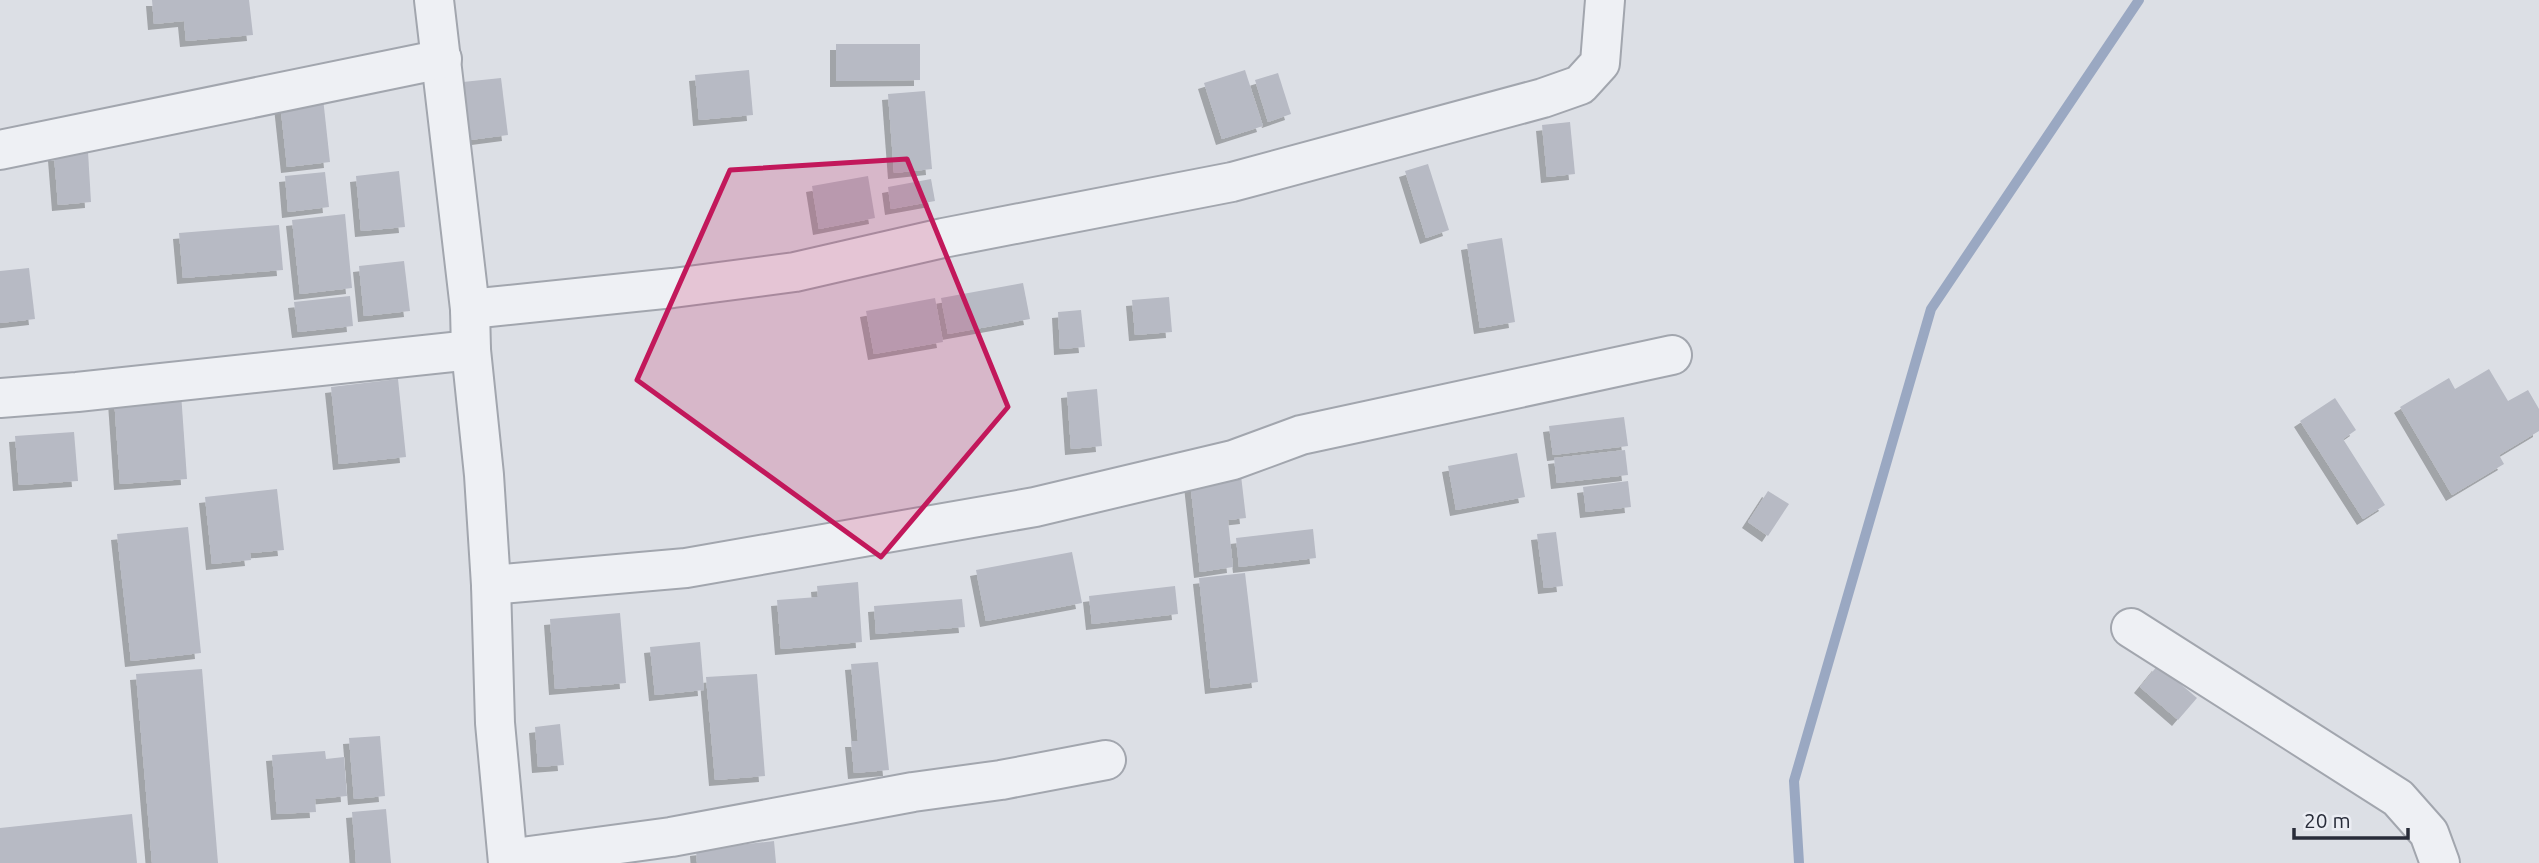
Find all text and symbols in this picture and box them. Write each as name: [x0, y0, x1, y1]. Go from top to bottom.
scale bar: [2294, 796, 2408, 840]
text: 20 m: [2304, 808, 2351, 832]

